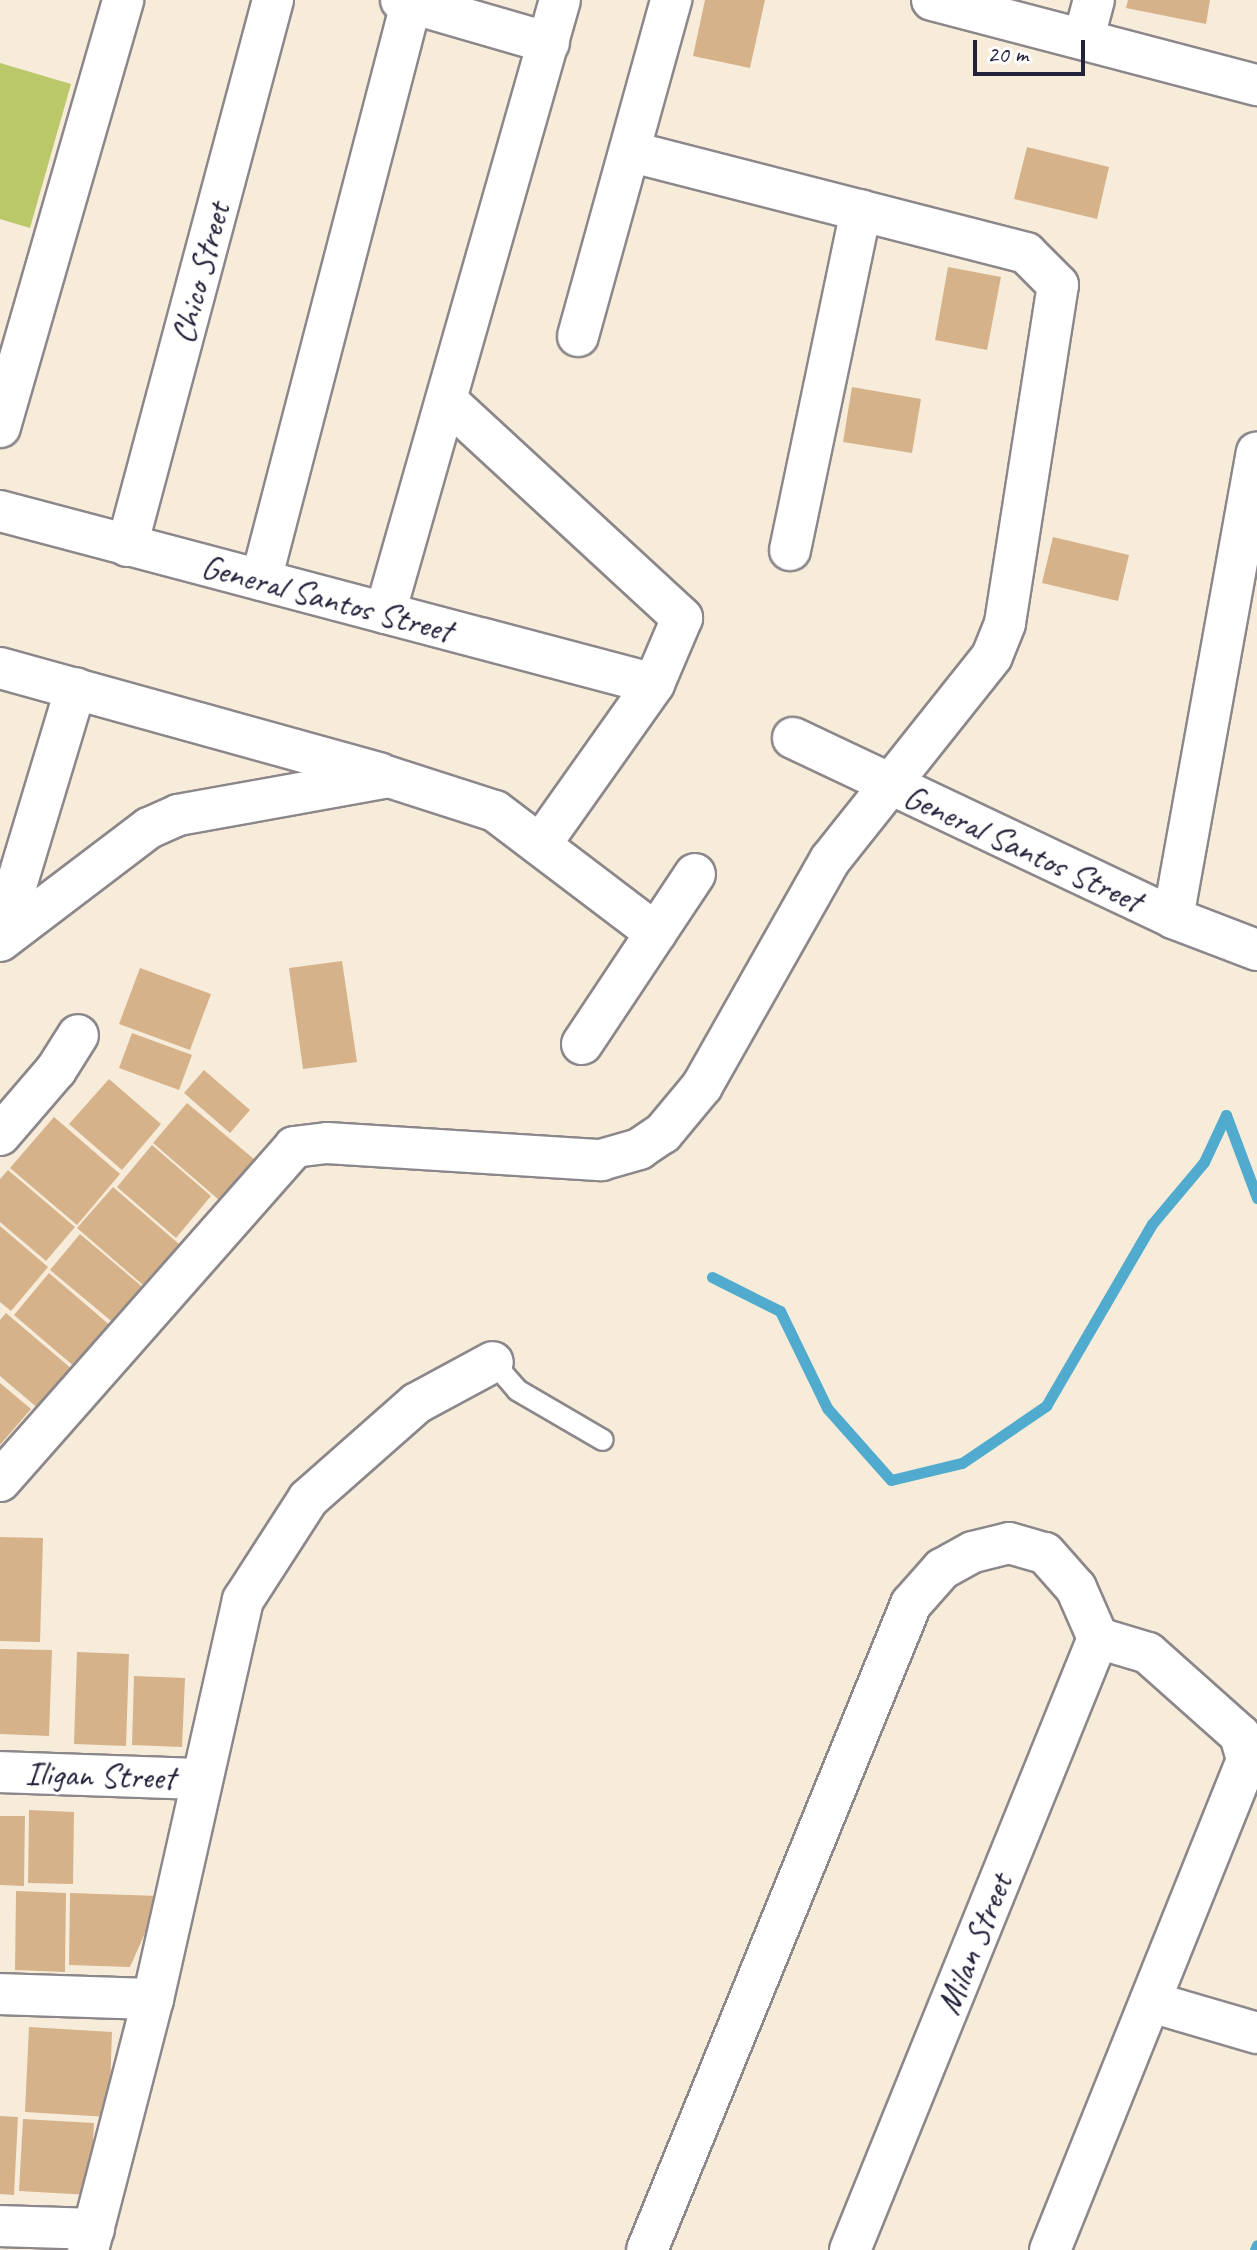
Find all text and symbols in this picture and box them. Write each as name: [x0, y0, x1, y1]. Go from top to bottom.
scale bar: [977, 24, 1089, 74]
text: 20 m: [987, 39, 1028, 69]
street label: Chico Street: [162, 198, 238, 348]
street label: General Santos Street: [197, 545, 457, 651]
street label: General Santos Street: [898, 775, 1148, 921]
street label: Iligan Street: [24, 1752, 176, 1798]
street label: Milan Street: [927, 1868, 1021, 2020]

